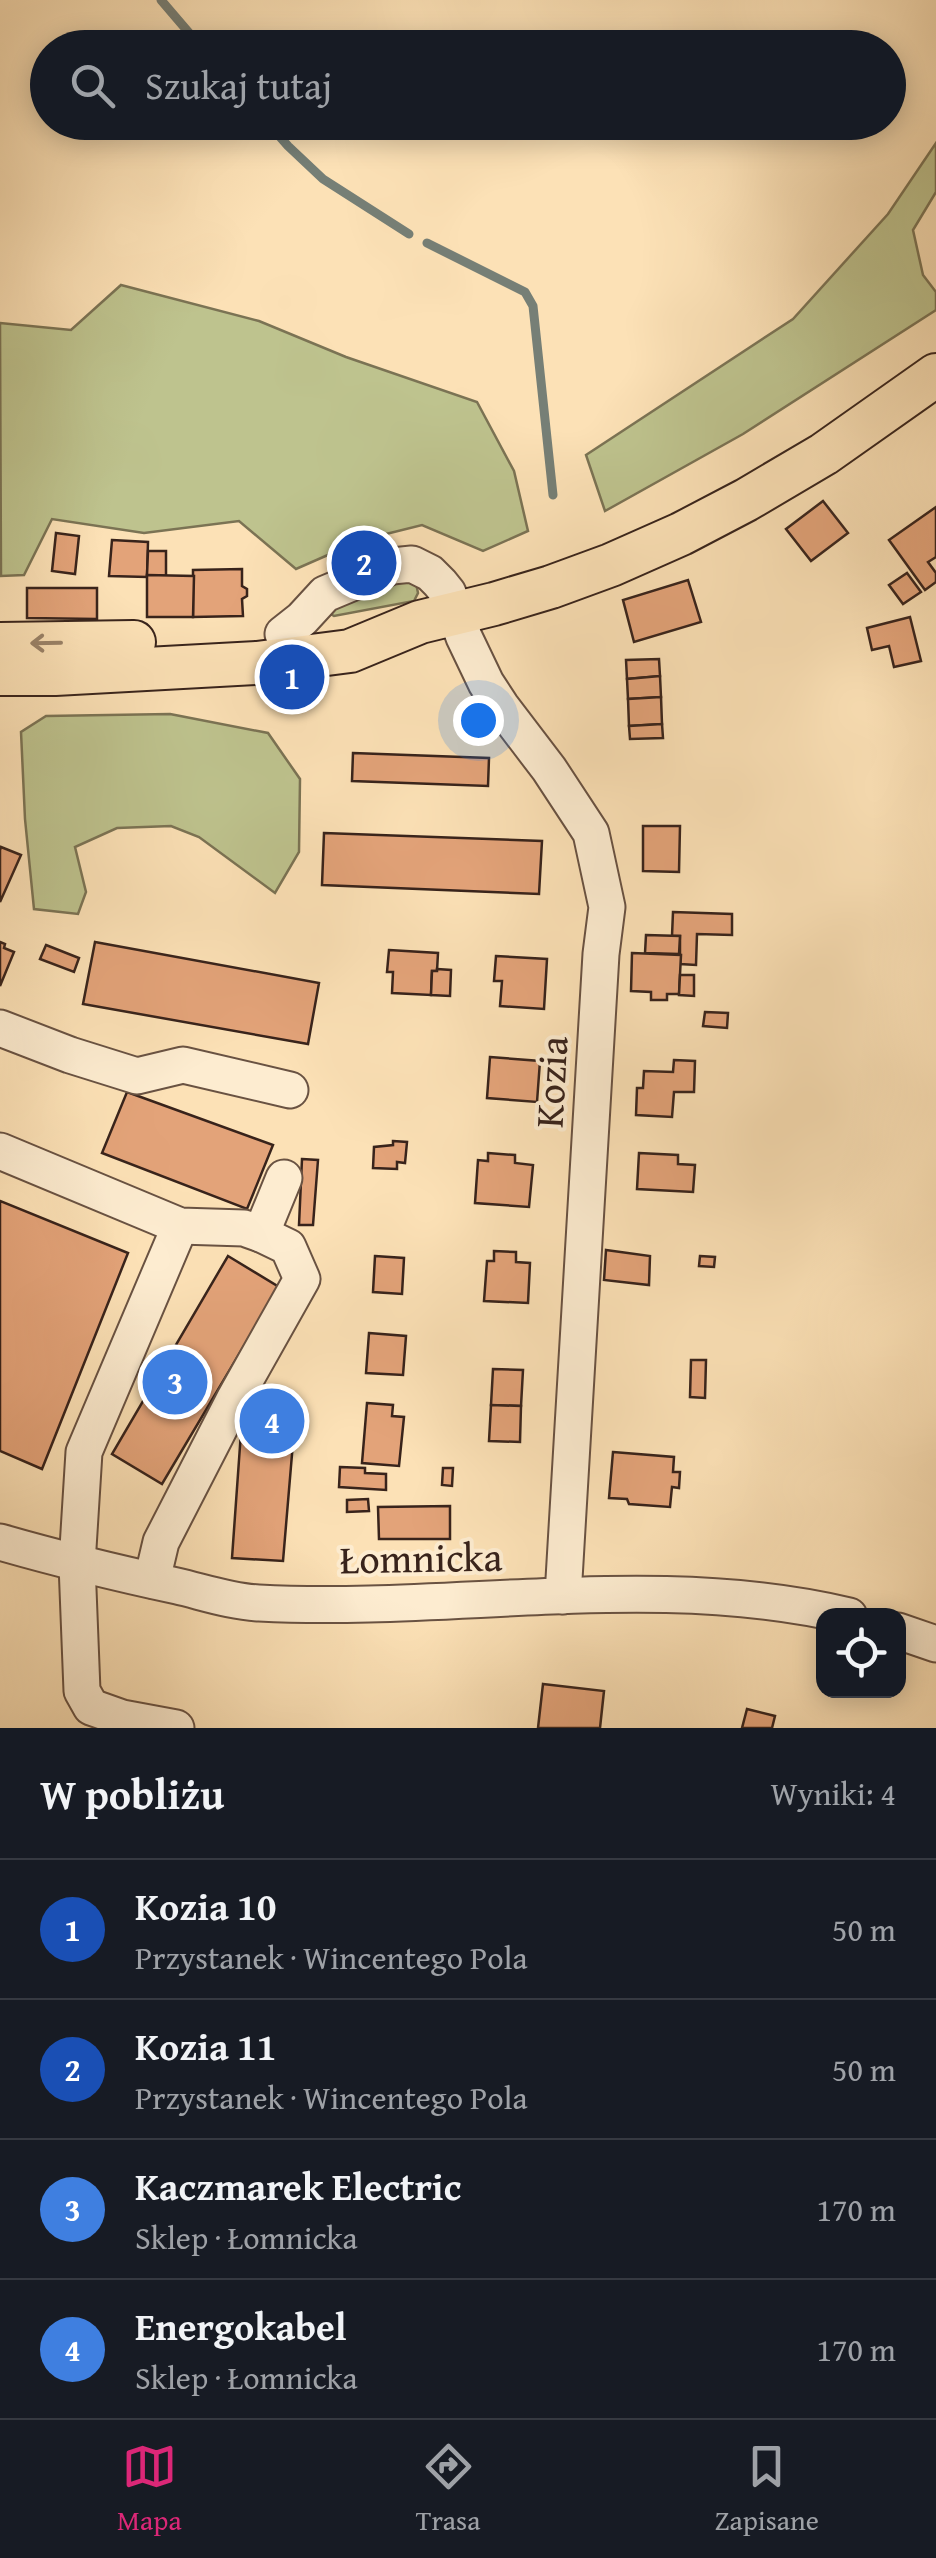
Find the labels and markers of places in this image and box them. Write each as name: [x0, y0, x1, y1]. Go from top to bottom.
pin: 2: [332, 526, 396, 600]
pin: 1: [260, 640, 324, 714]
pin: 3: [142, 1344, 208, 1420]
pin: 4: [240, 1384, 304, 1458]

